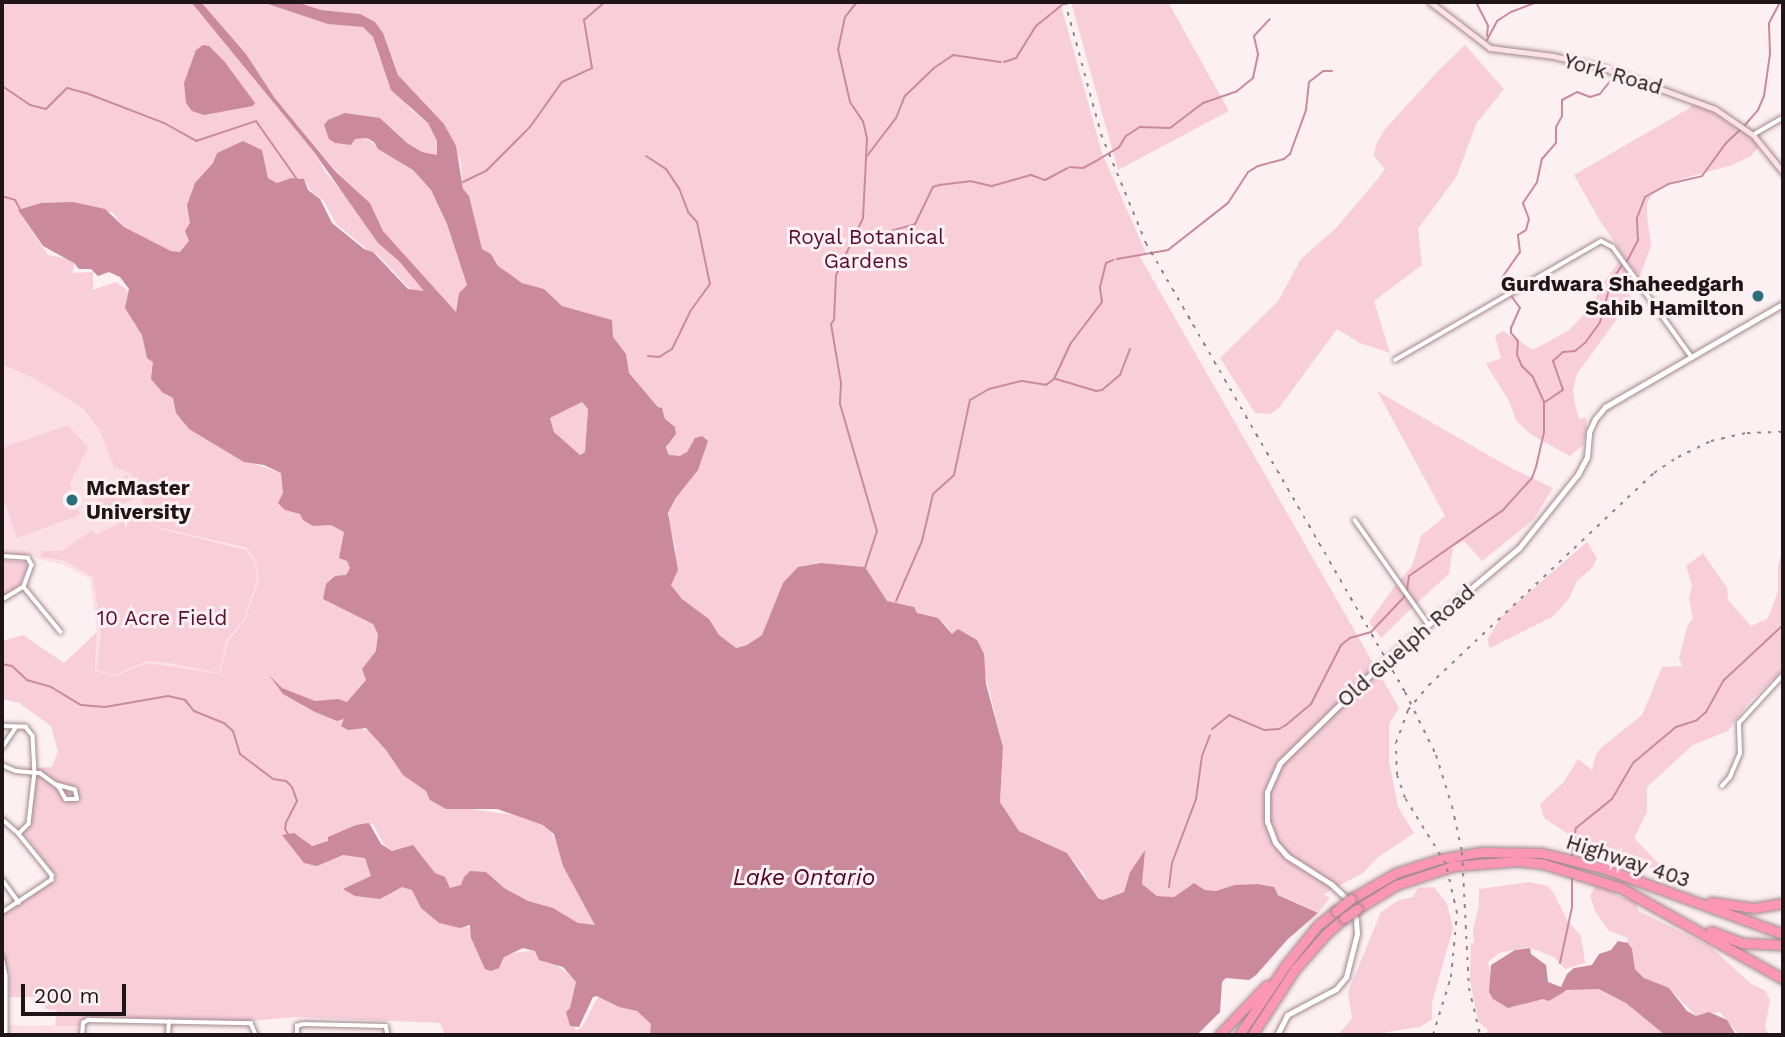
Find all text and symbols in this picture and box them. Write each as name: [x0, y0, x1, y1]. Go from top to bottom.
street label: York Road: [1561, 48, 1665, 100]
park label: Royal Botanical Gardens: [787, 224, 945, 274]
place label: Gurdwara Shaheedgarh Sahib Hamilton: [1501, 271, 1744, 321]
marker: Gurdwara Shaheedgarh Sahib Hamilton: [1750, 288, 1766, 304]
place label: McMaster University: [86, 475, 191, 525]
marker: McMaster University: [64, 492, 80, 508]
street label: Old Guelph Road: [1332, 579, 1480, 713]
park label: 10 Acre Field: [96, 605, 228, 631]
street label: Highway 403: [1563, 829, 1693, 893]
water label: Lake Ontario: [733, 864, 875, 892]
scale bar: [24, 970, 130, 1014]
text: 200 m: [34, 983, 100, 1008]

